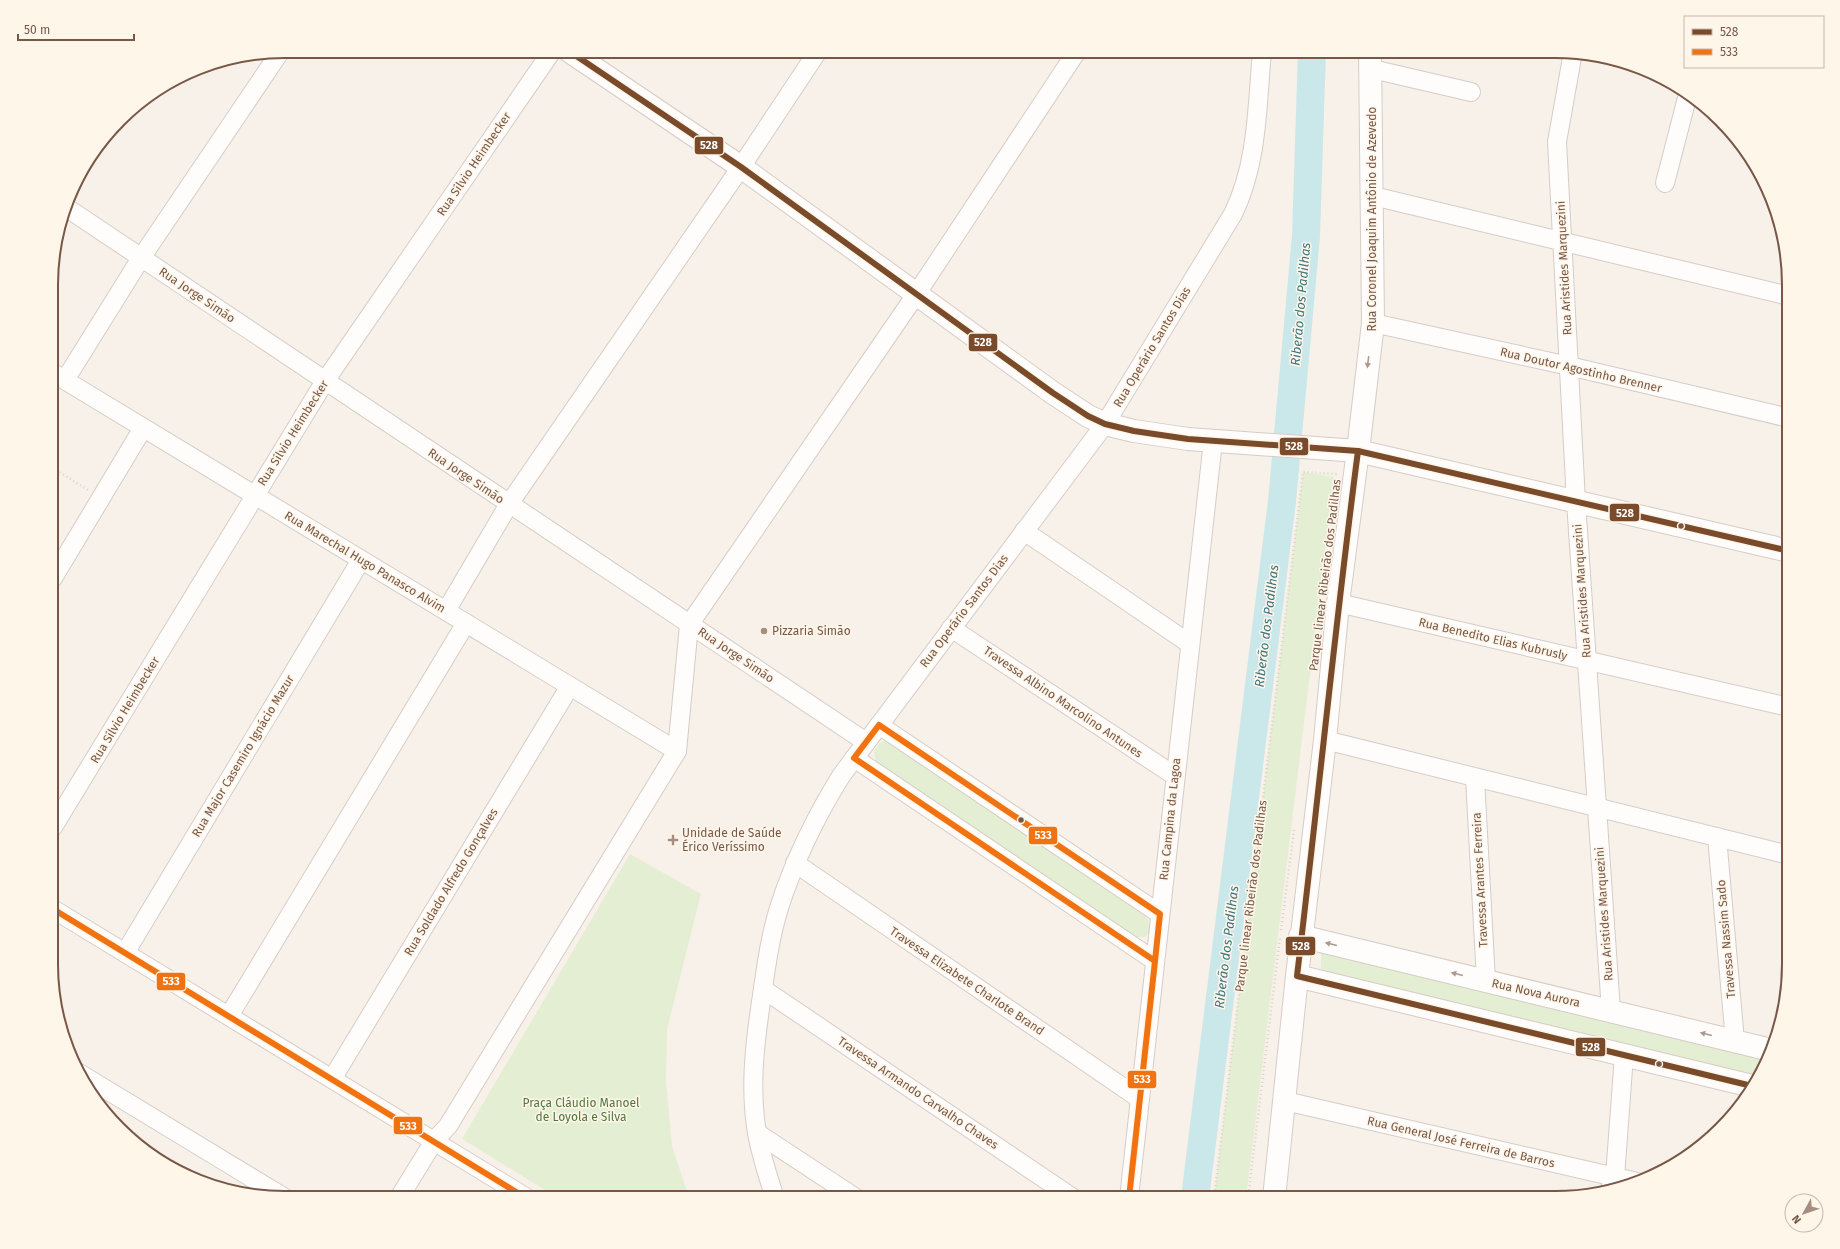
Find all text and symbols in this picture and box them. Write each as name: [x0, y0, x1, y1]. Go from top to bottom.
scale bar: [18, 16, 134, 42]
legend: [1684, 16, 1824, 68]
text: 50 m: [24, 23, 50, 37]
text: 528: [1720, 25, 1739, 39]
text: 533: [1720, 45, 1738, 59]
street label: Rua Coronel Joaquim Antônio de Azevedo: [1365, 107, 1379, 331]
street label: Rua Sílvio Heimbecker: [434, 109, 514, 218]
line badge: 528: [694, 136, 724, 155]
text: 528: [700, 139, 719, 152]
street label: Rua Aristides Marquezini: [1553, 200, 1575, 336]
water label: Riberão dos Padilhas: [1288, 242, 1313, 366]
street label: Rua Jorge Simão: [156, 264, 238, 326]
street label: Rua Operário Santos Dias: [1110, 284, 1194, 410]
line badge: 528: [968, 333, 998, 352]
text: 528: [974, 336, 993, 349]
street label: Rua Doutor Agostinho Brenner: [1499, 345, 1664, 396]
one-way arrow: [1365, 356, 1371, 368]
street label: Rua Sílvio Heimbecker: [255, 377, 331, 488]
line badge: 528: [1279, 437, 1309, 456]
text: 528: [1285, 440, 1304, 453]
street label: Rua Jorge Simão: [425, 445, 507, 507]
street label: Parque linear Ribeirão dos Padilhas: [1306, 478, 1344, 672]
line badge: 528: [1609, 503, 1640, 522]
text: 528: [1616, 507, 1635, 520]
street label: Rua Marechal Hugo Panasco Alvim: [282, 508, 448, 616]
unlabelled marker: [1676, 521, 1686, 531]
street label: Rua Aristides Marquezini: [1570, 523, 1594, 659]
street label: Rua Operário Santos Dias: [917, 551, 1011, 670]
water label: Riberão dos Padilhas: [1252, 564, 1281, 688]
street label: Rua Benedito Elias Kubrusly: [1417, 615, 1569, 663]
street label: Rua Jorge Simão: [695, 624, 777, 686]
place label: Pizzaria Simão: [772, 624, 851, 638]
marker: Pizzaria Simão: [759, 626, 769, 636]
street label: Travessa Albino Marcolino Antunes: [981, 643, 1145, 761]
street label: Rua Sílvio Heimbecker: [88, 654, 163, 766]
street label: Rua Major Casemiro Ignácio Mazur: [189, 672, 297, 840]
street label: Rua Campina da Lagoa: [1157, 757, 1183, 881]
street label: Parque linear Ribeirão dos Padilhas: [1232, 799, 1270, 993]
street label: Rua Soldado Alfredo Gonçalves: [401, 805, 501, 958]
street label: Travessa Arantes Ferreira: [1469, 812, 1491, 948]
unlabelled marker: [1016, 815, 1026, 825]
place label: Unidade de Saúde Érico Veríssimo: [682, 826, 782, 854]
line badge: 533: [1028, 826, 1058, 845]
text: 533: [1034, 829, 1052, 842]
marker: Unidade de Saúde Érico Veríssimo: [667, 834, 679, 846]
street label: Rua Aristides Marquezini: [1592, 846, 1616, 982]
street label: Travessa Nassim Sado: [1714, 879, 1738, 999]
water label: Riberão dos Padilhas: [1212, 885, 1241, 1009]
street label: Travessa Elizabete Charlote Brand: [887, 924, 1047, 1038]
line badge: 528: [1285, 936, 1316, 956]
text: 528: [1292, 940, 1311, 953]
one-way arrow: [1325, 941, 1337, 947]
one-way arrow: [1451, 971, 1463, 977]
line badge: 533: [156, 972, 186, 991]
text: 533: [162, 975, 180, 988]
street label: Rua Nova Aurora: [1490, 976, 1582, 1010]
one-way arrow: [1700, 1031, 1712, 1037]
street label: Travessa Armando Carvalho Chaves: [835, 1034, 1001, 1152]
line badge: 528: [1575, 1037, 1606, 1057]
text: 528: [1582, 1041, 1601, 1054]
unlabelled marker: [1654, 1059, 1664, 1069]
line badge: 533: [1127, 1070, 1157, 1089]
text: 533: [1133, 1073, 1151, 1086]
park label: Praça Cláudio Manoel de Loyola e Silva: [522, 1096, 640, 1124]
street label: Rua General José Ferreira de Barros: [1366, 1114, 1556, 1170]
line badge: 533: [393, 1116, 423, 1135]
text: 533: [399, 1120, 417, 1133]
north arrow: [1784, 1193, 1824, 1233]
text: N: [1789, 1212, 1804, 1226]

